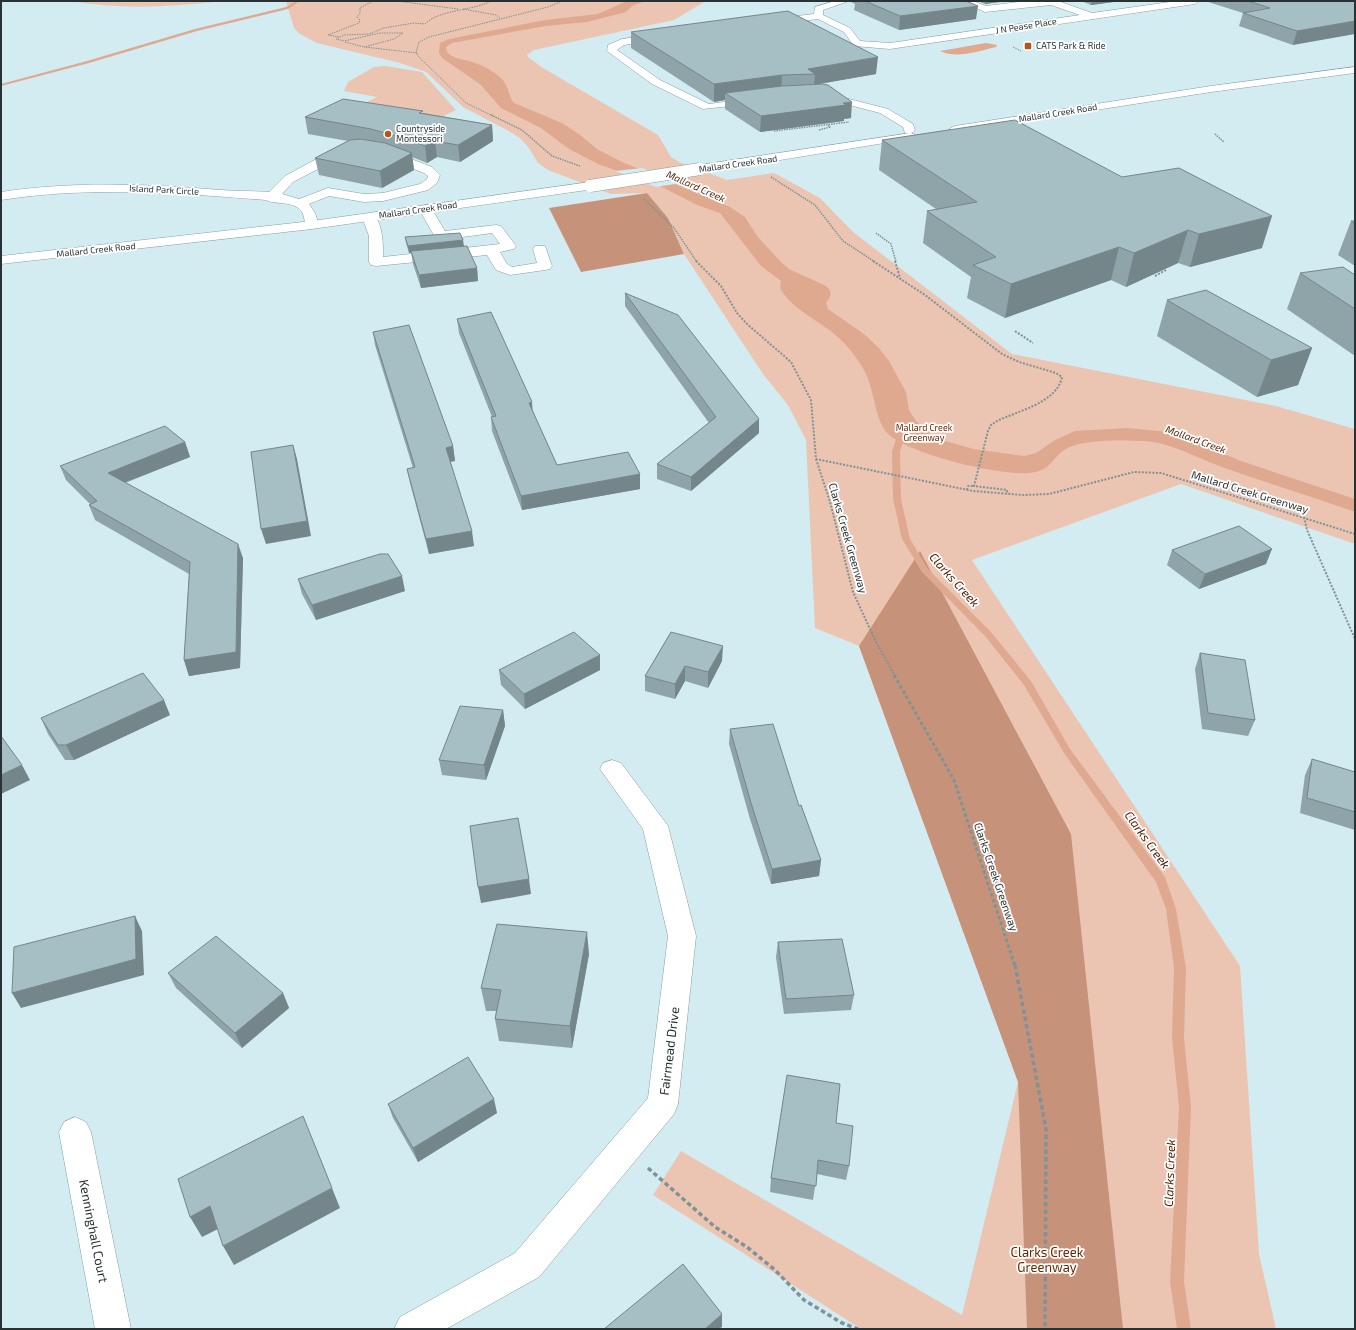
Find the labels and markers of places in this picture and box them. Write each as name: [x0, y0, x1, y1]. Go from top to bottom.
place label: CATS Park & Ride: [1036, 40, 1106, 51]
marker: CATS Park & Ride: [1023, 41, 1033, 51]
place label: Countryside Montessori: [396, 123, 445, 144]
marker: Countryside Montessori: [383, 129, 393, 139]

